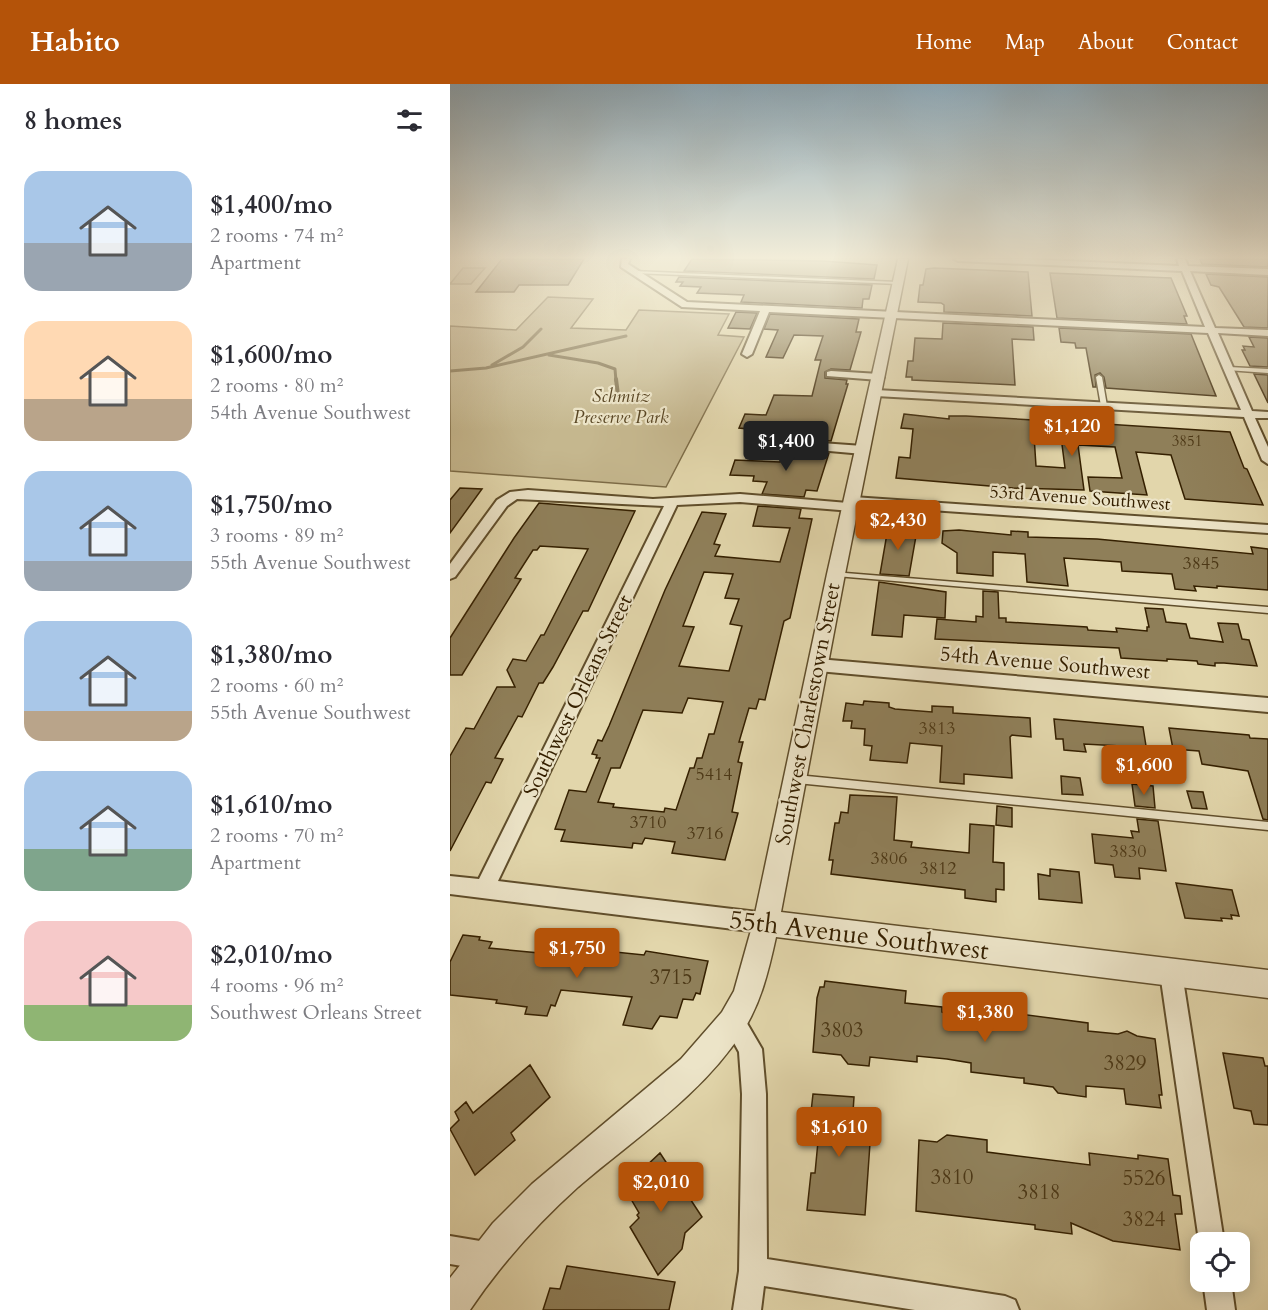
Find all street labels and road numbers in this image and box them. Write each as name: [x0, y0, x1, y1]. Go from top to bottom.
street label: 53rd Avenue Southwest: [989, 479, 1172, 517]
street label: Southwest Charlestown Street: [768, 580, 848, 848]
street label: Southwest Orleans Street: [516, 590, 640, 802]
street label: 54th Avenue Southwest: [939, 639, 1152, 687]
street label: 55th Avenue Southwest: [727, 902, 991, 968]

